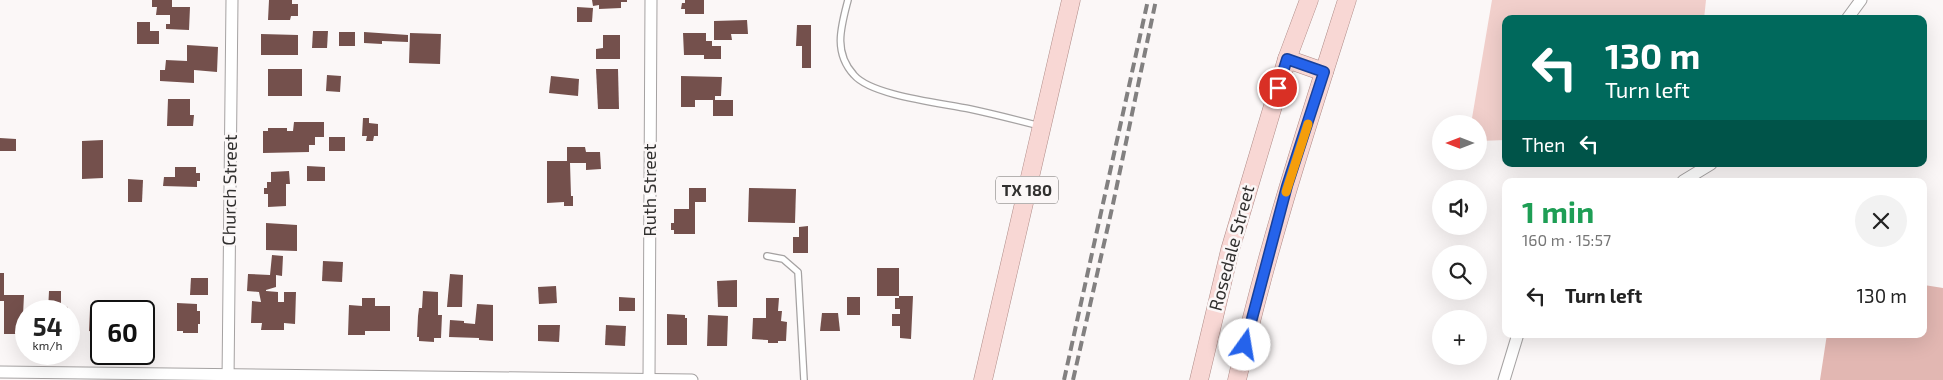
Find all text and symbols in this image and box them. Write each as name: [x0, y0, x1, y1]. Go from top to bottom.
text: 130 m: [1605, 34, 1700, 76]
icon: left: [1522, 35, 1587, 100]
pin: [1257, 67, 1299, 109]
icon: arrive: [1264, 74, 1292, 102]
text: Turn left: [1605, 76, 1690, 102]
north arrow: [1432, 115, 1488, 170]
map controls: [1432, 115, 1487, 365]
icon: left: [1575, 130, 1603, 158]
text: Then: [1522, 133, 1565, 156]
street label: Church Street: [217, 134, 241, 246]
street label: Ruth Street: [638, 143, 660, 236]
road number: TX 180: [996, 176, 1058, 204]
button: sound: [1432, 180, 1487, 235]
street label: Rosedale Street: [1204, 182, 1258, 313]
text: 1 min: [1522, 193, 1594, 229]
button: close: [1855, 195, 1907, 247]
text: 160 m · 15:57: [1522, 230, 1611, 249]
button: search: [1432, 245, 1487, 300]
icon: left: [1522, 282, 1550, 310]
text: Turn left: [1565, 284, 1642, 307]
text: 130 m: [1857, 284, 1907, 307]
speed limit sign: 60: [90, 300, 155, 365]
button: +: [1432, 310, 1487, 365]
text: 54: [33, 311, 62, 341]
position arrow: [1218, 318, 1270, 370]
text: km/h: [33, 338, 62, 352]

